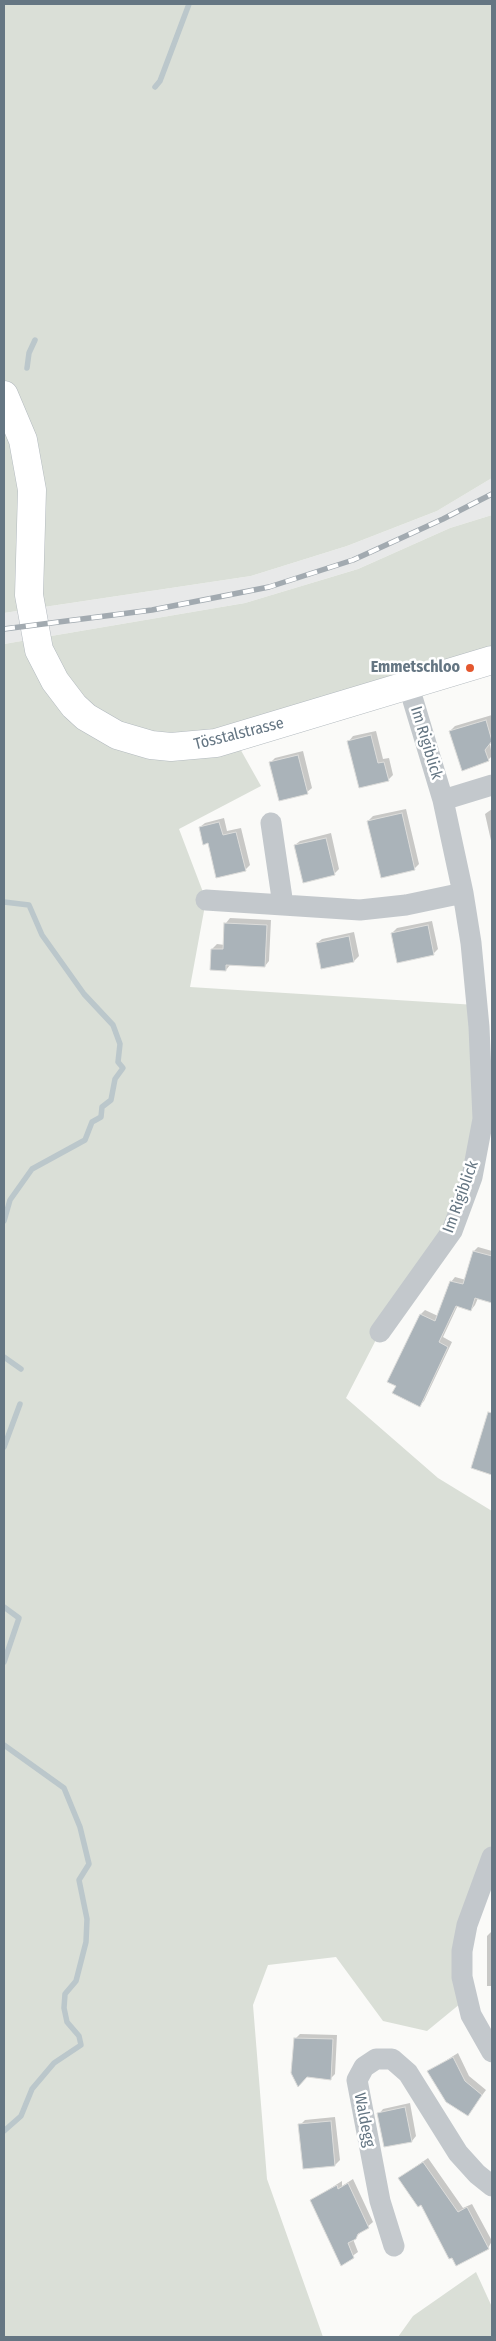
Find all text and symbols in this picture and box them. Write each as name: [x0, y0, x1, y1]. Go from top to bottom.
place label: Emmetschloo: [371, 658, 460, 678]
marker: Emmetschloo: [464, 662, 476, 674]
street label: Im Rigiblick: [406, 704, 446, 782]
street label: Tösstalstrasse: [192, 714, 286, 754]
street label: Im Rigiblick: [439, 1158, 483, 1236]
street label: Waldegg: [349, 2091, 379, 2149]

